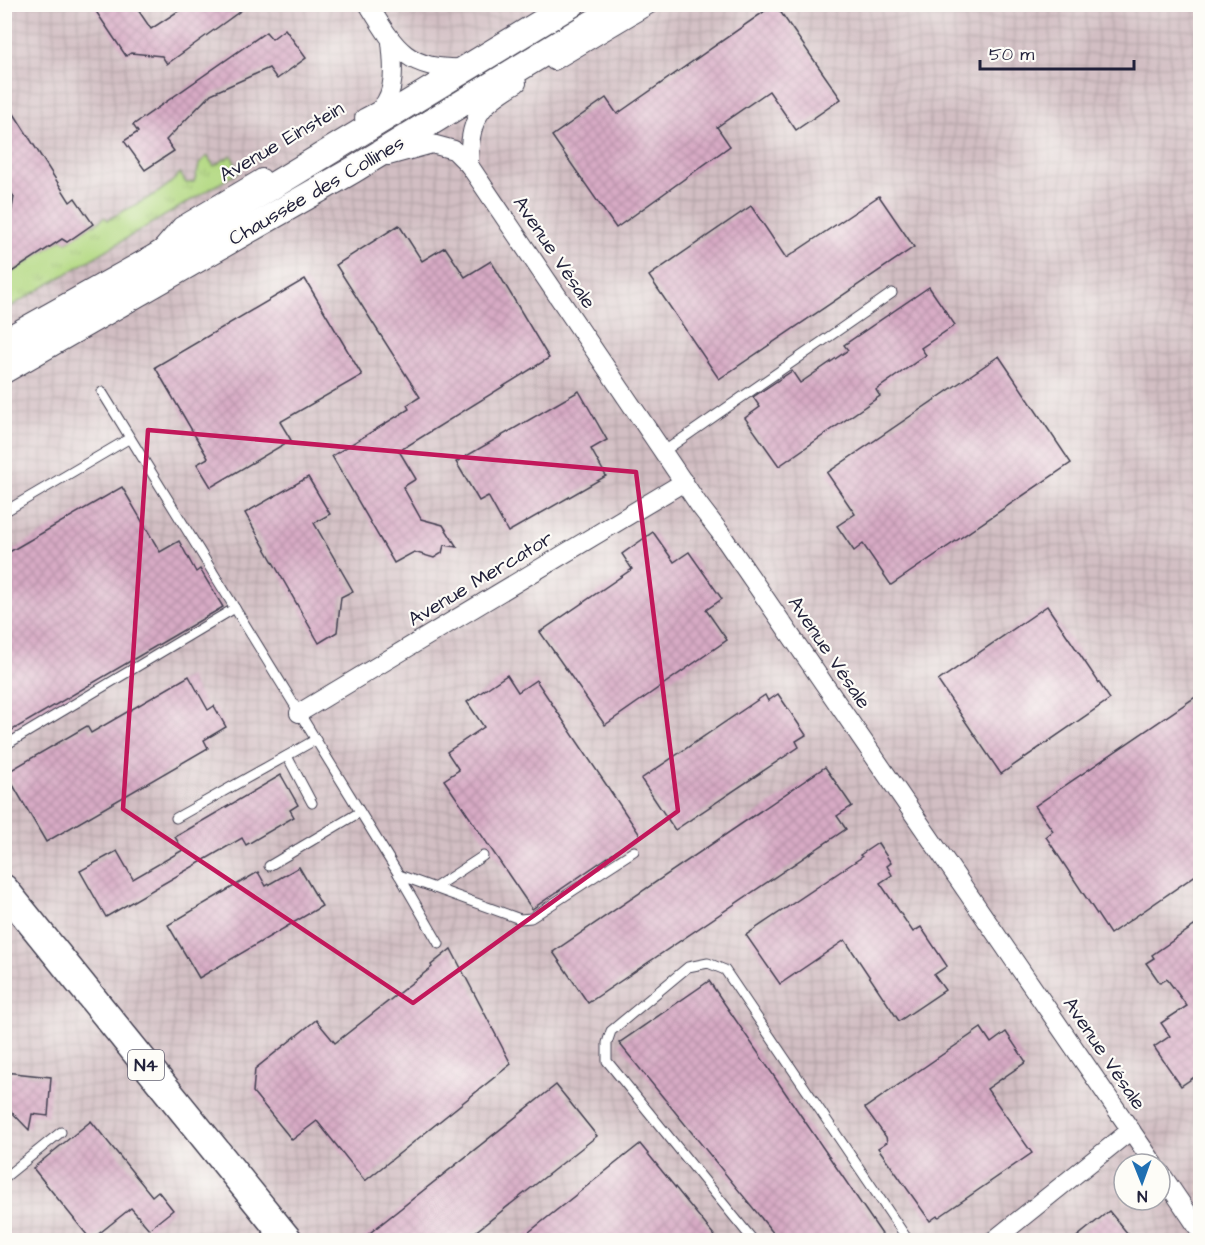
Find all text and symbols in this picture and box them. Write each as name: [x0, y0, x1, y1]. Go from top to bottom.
scale bar: [980, 33, 1134, 71]
text: 50 m: [989, 42, 1034, 67]
street label: Avenue Einstein: [214, 95, 349, 189]
street label: Chaussée des Collines: [223, 129, 410, 253]
street label: Avenue Vésale: [506, 191, 602, 315]
street label: Avenue Mercator: [403, 524, 558, 633]
street label: Avenue Vésale: [781, 591, 877, 715]
street label: Avenue Vésale: [1056, 992, 1152, 1116]
road number: N4: [128, 1050, 164, 1080]
north arrow: [1112, 1152, 1172, 1212]
text: N: [1137, 1185, 1147, 1207]

